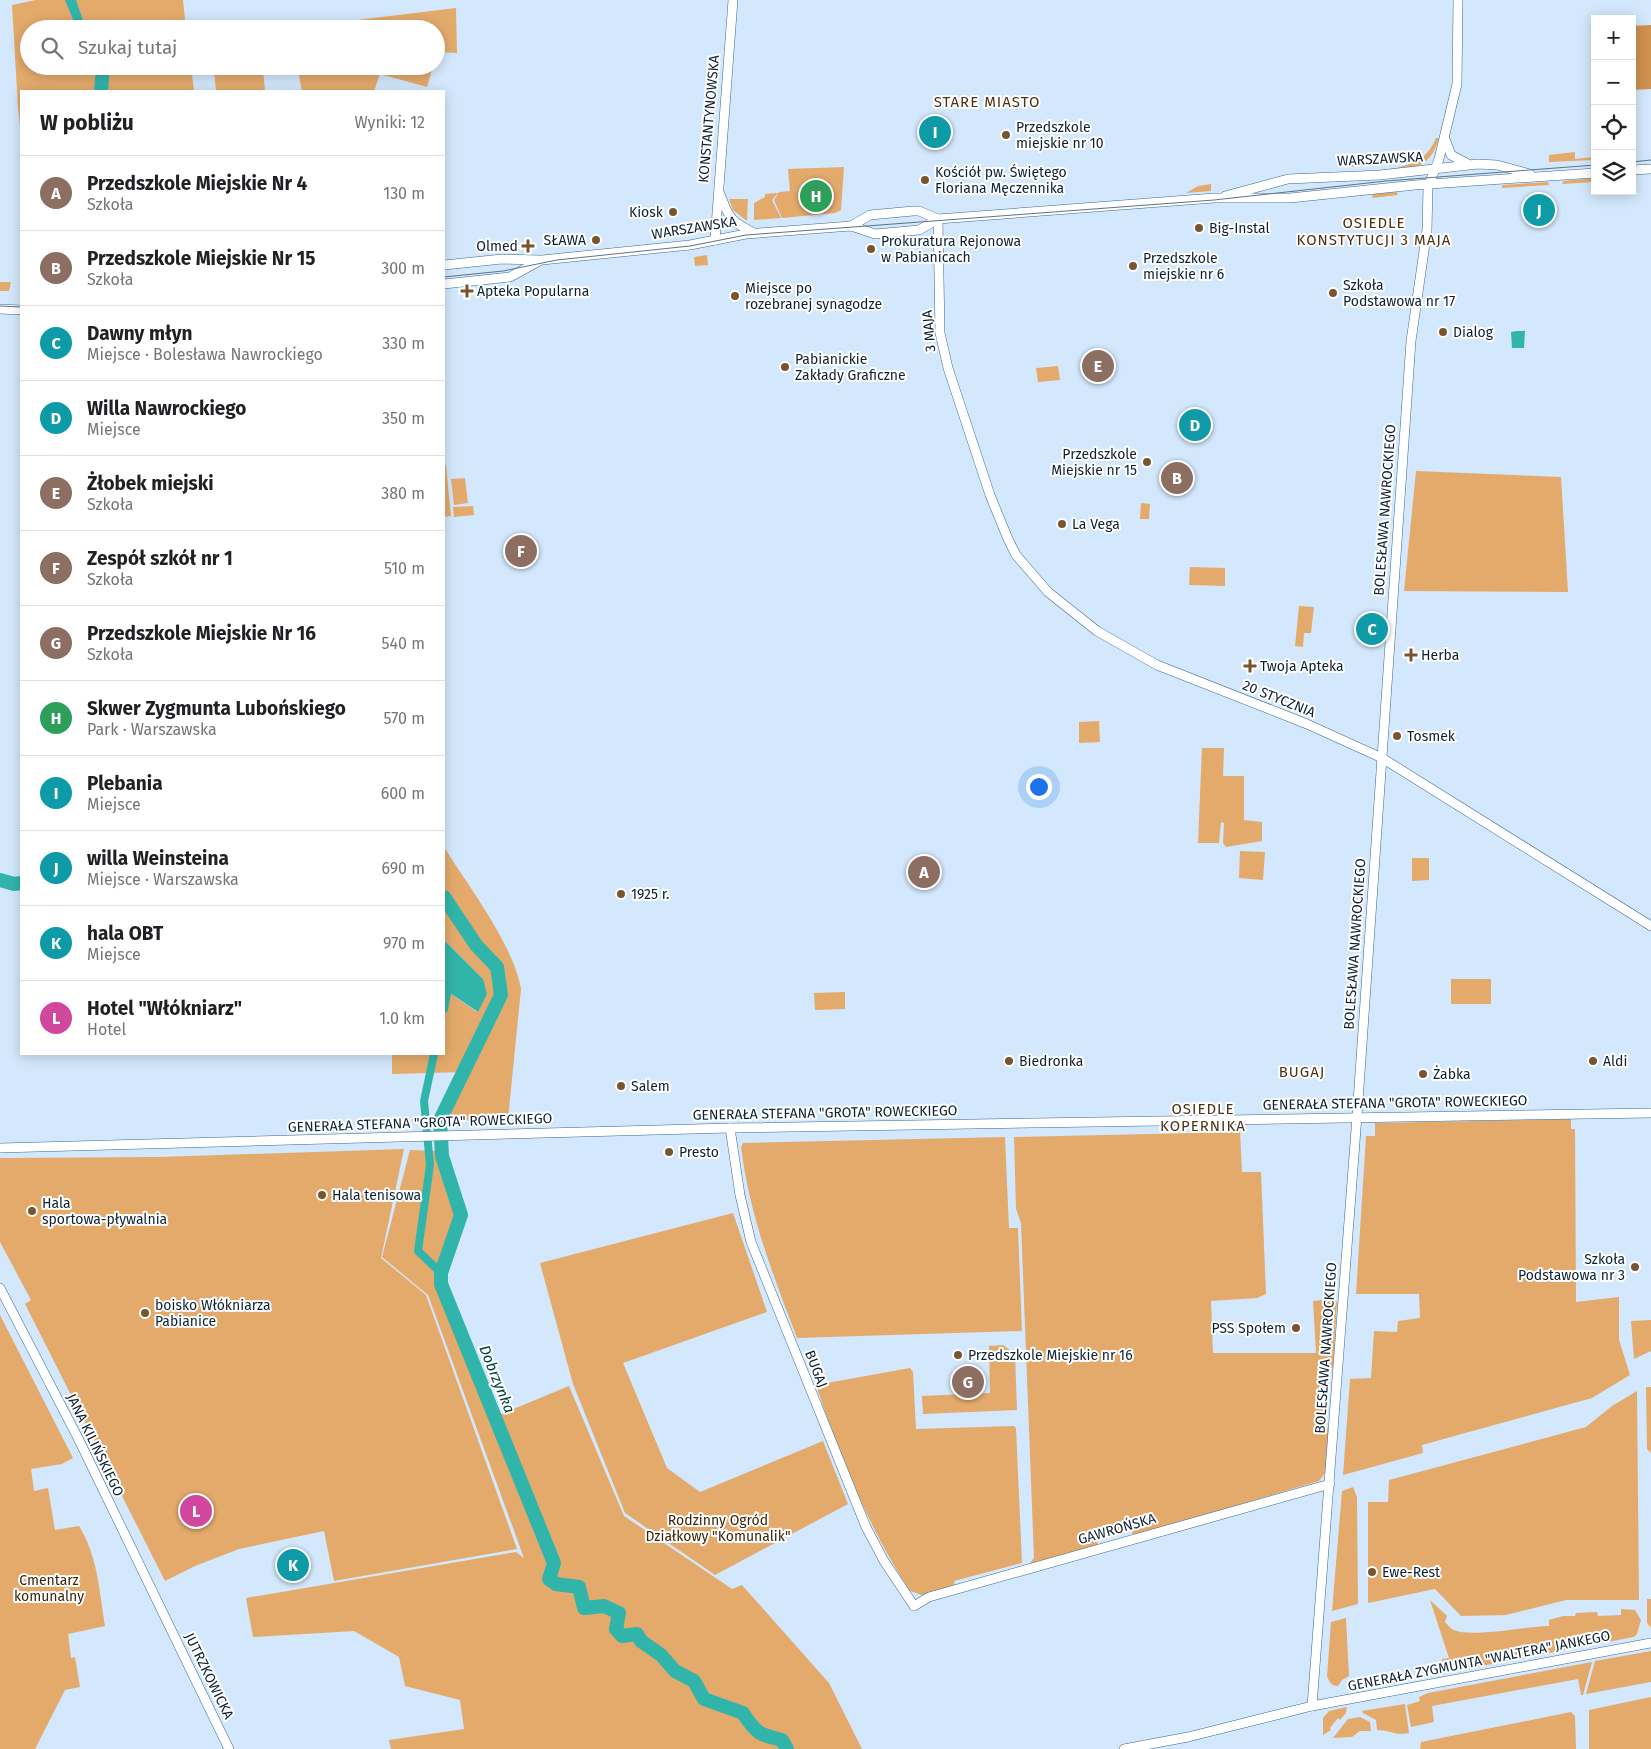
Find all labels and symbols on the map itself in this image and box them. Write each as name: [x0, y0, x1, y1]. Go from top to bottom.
street label: KONSTANTYNOWSKA: [695, 54, 723, 184]
district label: STARE MIASTO: [934, 93, 1040, 111]
pin: I: [919, 113, 951, 151]
place label: Przedszkole miejskie nr 10: [1016, 119, 1104, 152]
marker: Przedszkole miejskie nr 10: [1000, 129, 1012, 141]
street label: WARSZAWSKA: [1337, 148, 1423, 170]
place label: Kościół pw. Świętego Floriana Męczennika: [935, 163, 1067, 197]
marker: Kościół pw. Świętego Floriana Męczennika: [919, 174, 931, 186]
pin: H: [800, 177, 832, 215]
pin: J: [1523, 191, 1555, 229]
place label: Kiosk: [629, 204, 664, 221]
marker: Kiosk: [667, 206, 679, 218]
street label: WARSZAWSKA: [650, 213, 738, 243]
district label: OSIEDLE KONSTYTUCJI 3 MAJA: [1297, 214, 1451, 249]
place label: Big-Instal: [1209, 220, 1270, 237]
marker: Big-Instal: [1193, 222, 1205, 234]
place label: SŁAWA: [544, 232, 586, 249]
place label: Prokuratura Rejonowa w Pabianicach: [881, 233, 1021, 266]
marker: SŁAWA: [590, 234, 602, 246]
place label: Olmed: [476, 238, 518, 255]
marker: Olmed: [522, 240, 534, 252]
marker: Prokuratura Rejonowa w Pabianicach: [865, 243, 877, 255]
place label: Przedszkole miejskie nr 6: [1143, 250, 1224, 283]
marker: Przedszkole miejskie nr 6: [1127, 260, 1139, 272]
place label: Szkoła Podstawowa nr 17: [1343, 277, 1455, 310]
place label: Miejsce po rozebranej synagodze: [745, 280, 882, 313]
place label: Apteka Popularna: [477, 283, 589, 300]
marker: Apteka Popularna: [461, 285, 473, 297]
marker: Szkoła Podstawowa nr 17: [1327, 287, 1339, 299]
marker: Miejsce po rozebranej synagodze: [729, 290, 741, 302]
street label: 3 MAJA: [919, 309, 939, 353]
place label: Dialog: [1453, 324, 1494, 341]
marker: Dialog: [1437, 326, 1449, 338]
pin: E: [1082, 347, 1114, 385]
place label: Pabianickie Zakłady Graficzne: [795, 351, 906, 384]
marker: Pabianickie Zakłady Graficzne: [779, 361, 791, 373]
pin: D: [1179, 406, 1211, 444]
street label: BOLESŁAWA NAWROCKIEGO: [1371, 424, 1399, 596]
place label: Przedszkole Miejskie nr 15: [1051, 446, 1137, 479]
marker: Przedszkole Miejskie nr 15: [1141, 456, 1153, 468]
pin: B: [1161, 459, 1193, 497]
place label: La Vega: [1072, 516, 1120, 533]
marker: La Vega: [1056, 518, 1068, 530]
pin: F: [505, 532, 537, 570]
pin: C: [1356, 610, 1388, 648]
place label: Herba: [1421, 647, 1459, 664]
marker: Herba: [1405, 649, 1417, 661]
place label: Twoja Apteka: [1260, 658, 1344, 675]
marker: Twoja Apteka: [1244, 660, 1256, 672]
street label: 20 STYCZNIA: [1240, 677, 1318, 721]
place label: Tosmek: [1407, 728, 1456, 745]
marker: Tosmek: [1391, 730, 1403, 742]
your location: [1026, 774, 1052, 800]
pin: A: [908, 853, 940, 891]
street label: BOLESŁAWA NAWROCKIEGO: [1341, 858, 1369, 1030]
place label: 1925 r.: [631, 886, 669, 903]
marker: 1925 r.: [615, 888, 627, 900]
place label: Biedronka: [1019, 1053, 1083, 1070]
place label: Aldi: [1603, 1053, 1627, 1070]
marker: Biedronka: [1003, 1055, 1015, 1067]
marker: Aldi: [1587, 1055, 1599, 1067]
district label: BUGAJ: [1279, 1063, 1325, 1081]
place label: Żabka: [1433, 1065, 1471, 1083]
marker: Żabka: [1417, 1068, 1429, 1080]
place label: Salem: [631, 1078, 670, 1095]
marker: Salem: [615, 1080, 627, 1092]
street label: GENERAŁA STEFANA "GROTA" ROWECKIEGO: [1263, 1092, 1527, 1114]
district label: OSIEDLE KOPERNIKA: [1160, 1100, 1246, 1135]
street label: GENERAŁA STEFANA "GROTA" ROWECKIEGO: [693, 1102, 957, 1124]
street label: GENERAŁA STEFANA "GROTA" ROWECKIEGO: [287, 1110, 553, 1136]
place label: Presto: [679, 1144, 719, 1161]
marker: Presto: [663, 1146, 675, 1158]
place label: Hala tenisowa: [332, 1187, 421, 1204]
marker: Hala tenisowa: [316, 1189, 328, 1201]
place label: Hala sportowa-pływalnia: [42, 1195, 167, 1228]
marker: Hala sportowa-pływalnia: [26, 1205, 38, 1217]
place label: Szkoła Podstawowa nr 3: [1518, 1251, 1625, 1284]
marker: Szkoła Podstawowa nr 3: [1629, 1261, 1641, 1273]
street label: BOLESŁAWA NAWROCKIEGO: [1312, 1262, 1340, 1434]
place label: boisko Włókniarza Pabianice: [155, 1297, 271, 1330]
marker: boisko Włókniarza Pabianice: [139, 1307, 151, 1319]
place label: PSS Społem: [1211, 1320, 1286, 1337]
marker: PSS Społem: [1290, 1322, 1302, 1334]
water label: Dobrzynka: [475, 1342, 519, 1416]
place label: Przedszkole Miejskie nr 16: [968, 1347, 1133, 1364]
street label: BUGAJ: [801, 1348, 831, 1390]
marker: Przedszkole Miejskie nr 16: [952, 1349, 964, 1361]
pin: G: [952, 1363, 984, 1401]
street label: JANA KILIŃSKIEGO: [63, 1390, 128, 1499]
pin: L: [180, 1492, 212, 1530]
street label: GAWROŃSKA: [1076, 1509, 1158, 1548]
park label: Rodzinny Ogród Działkowy "Komunalik": [645, 1512, 791, 1545]
pin: K: [277, 1546, 309, 1584]
place label: Ewe-Rest: [1382, 1564, 1441, 1581]
marker: Ewe-Rest: [1366, 1566, 1378, 1578]
park label: Cmentarz komunalny: [14, 1572, 84, 1605]
street label: GENERAŁA ZYGMUNTA "WALTERA" JANKEGO: [1346, 1627, 1612, 1695]
street label: JUTRZKOWICKA: [181, 1630, 237, 1722]

